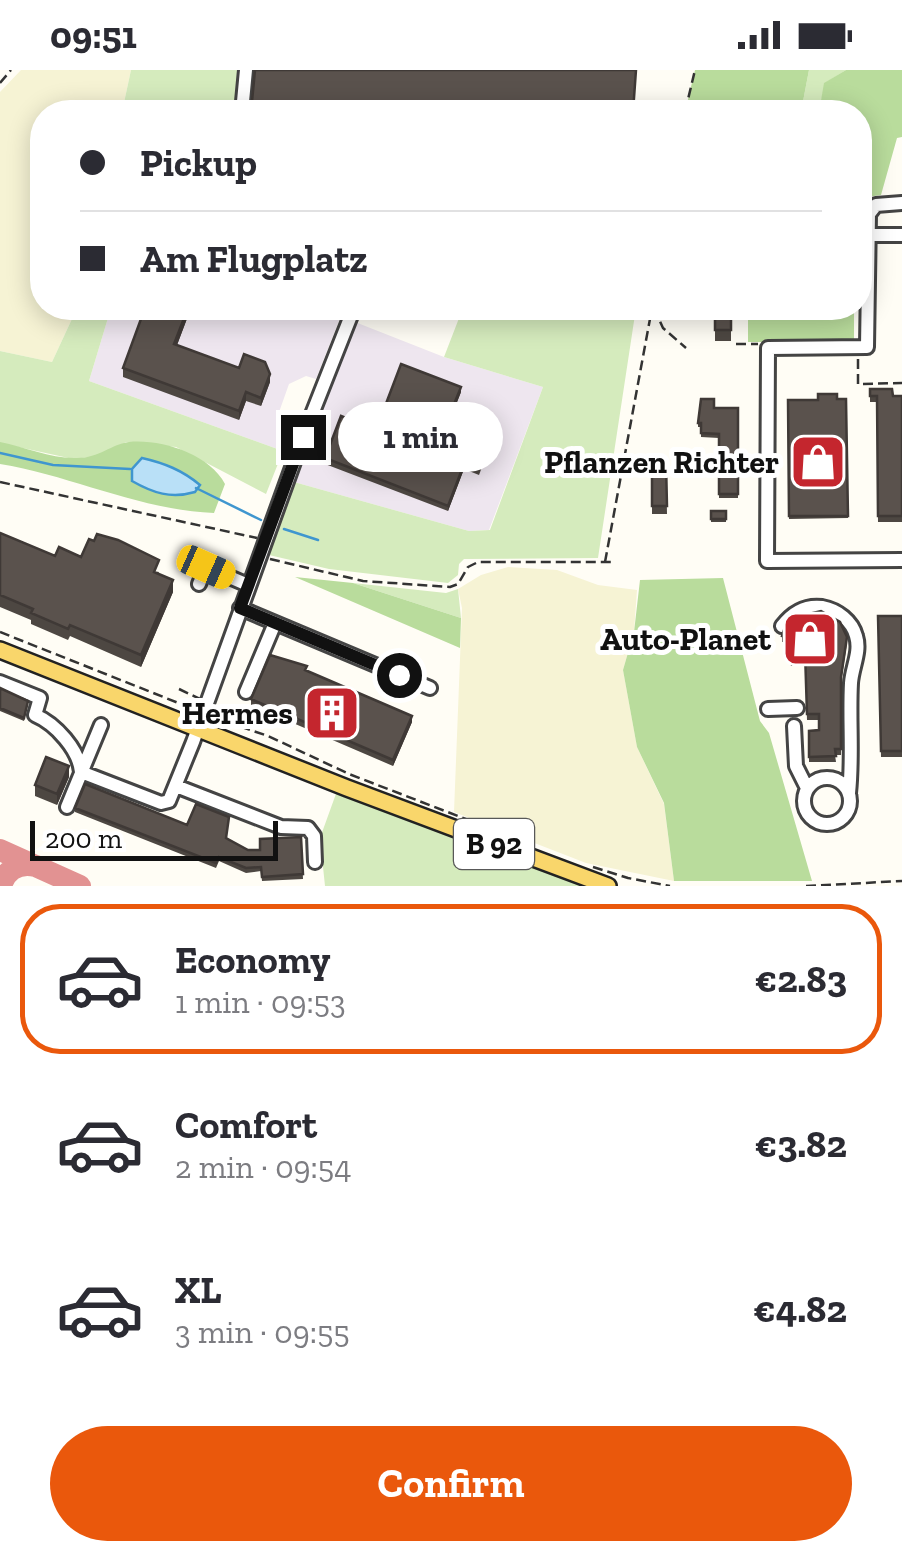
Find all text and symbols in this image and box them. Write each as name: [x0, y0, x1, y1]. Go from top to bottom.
text: 09:51: [50, 12, 137, 58]
text: Pickup: [140, 140, 257, 186]
text: Am Flugplatz: [140, 236, 368, 282]
callout: 1 min: [338, 402, 503, 472]
route end: [281, 415, 326, 460]
text: 1 min: [383, 418, 458, 456]
shop icon: Pflanzen Richter: [788, 432, 848, 492]
place label: Pflanzen Richter: [544, 443, 779, 481]
car: [172, 541, 240, 593]
shop icon: Auto-Planet: [780, 609, 840, 669]
place label: Auto-Planet: [600, 620, 771, 658]
route start: [377, 653, 422, 698]
building icon: Hermes: [302, 683, 362, 743]
place label: Hermes: [182, 694, 293, 732]
scale bar: [30, 816, 278, 860]
road number: B 92: [454, 819, 534, 869]
text: 200 m: [45, 822, 122, 855]
icon: car: [55, 934, 145, 1024]
text: Economy: [175, 937, 330, 983]
text: €2.83: [755, 956, 847, 1002]
text: 1 min · 09:53: [175, 983, 346, 1021]
icon: car: [55, 1099, 145, 1189]
text: Comfort: [175, 1102, 317, 1148]
text: €3.82: [755, 1121, 847, 1167]
text: 2 min · 09:54: [175, 1148, 351, 1186]
icon: car: [55, 1264, 145, 1354]
text: XL: [175, 1267, 222, 1313]
text: €4.82: [753, 1286, 847, 1332]
text: 3 min · 09:55: [175, 1313, 350, 1351]
button: Confirm: [50, 1426, 852, 1541]

